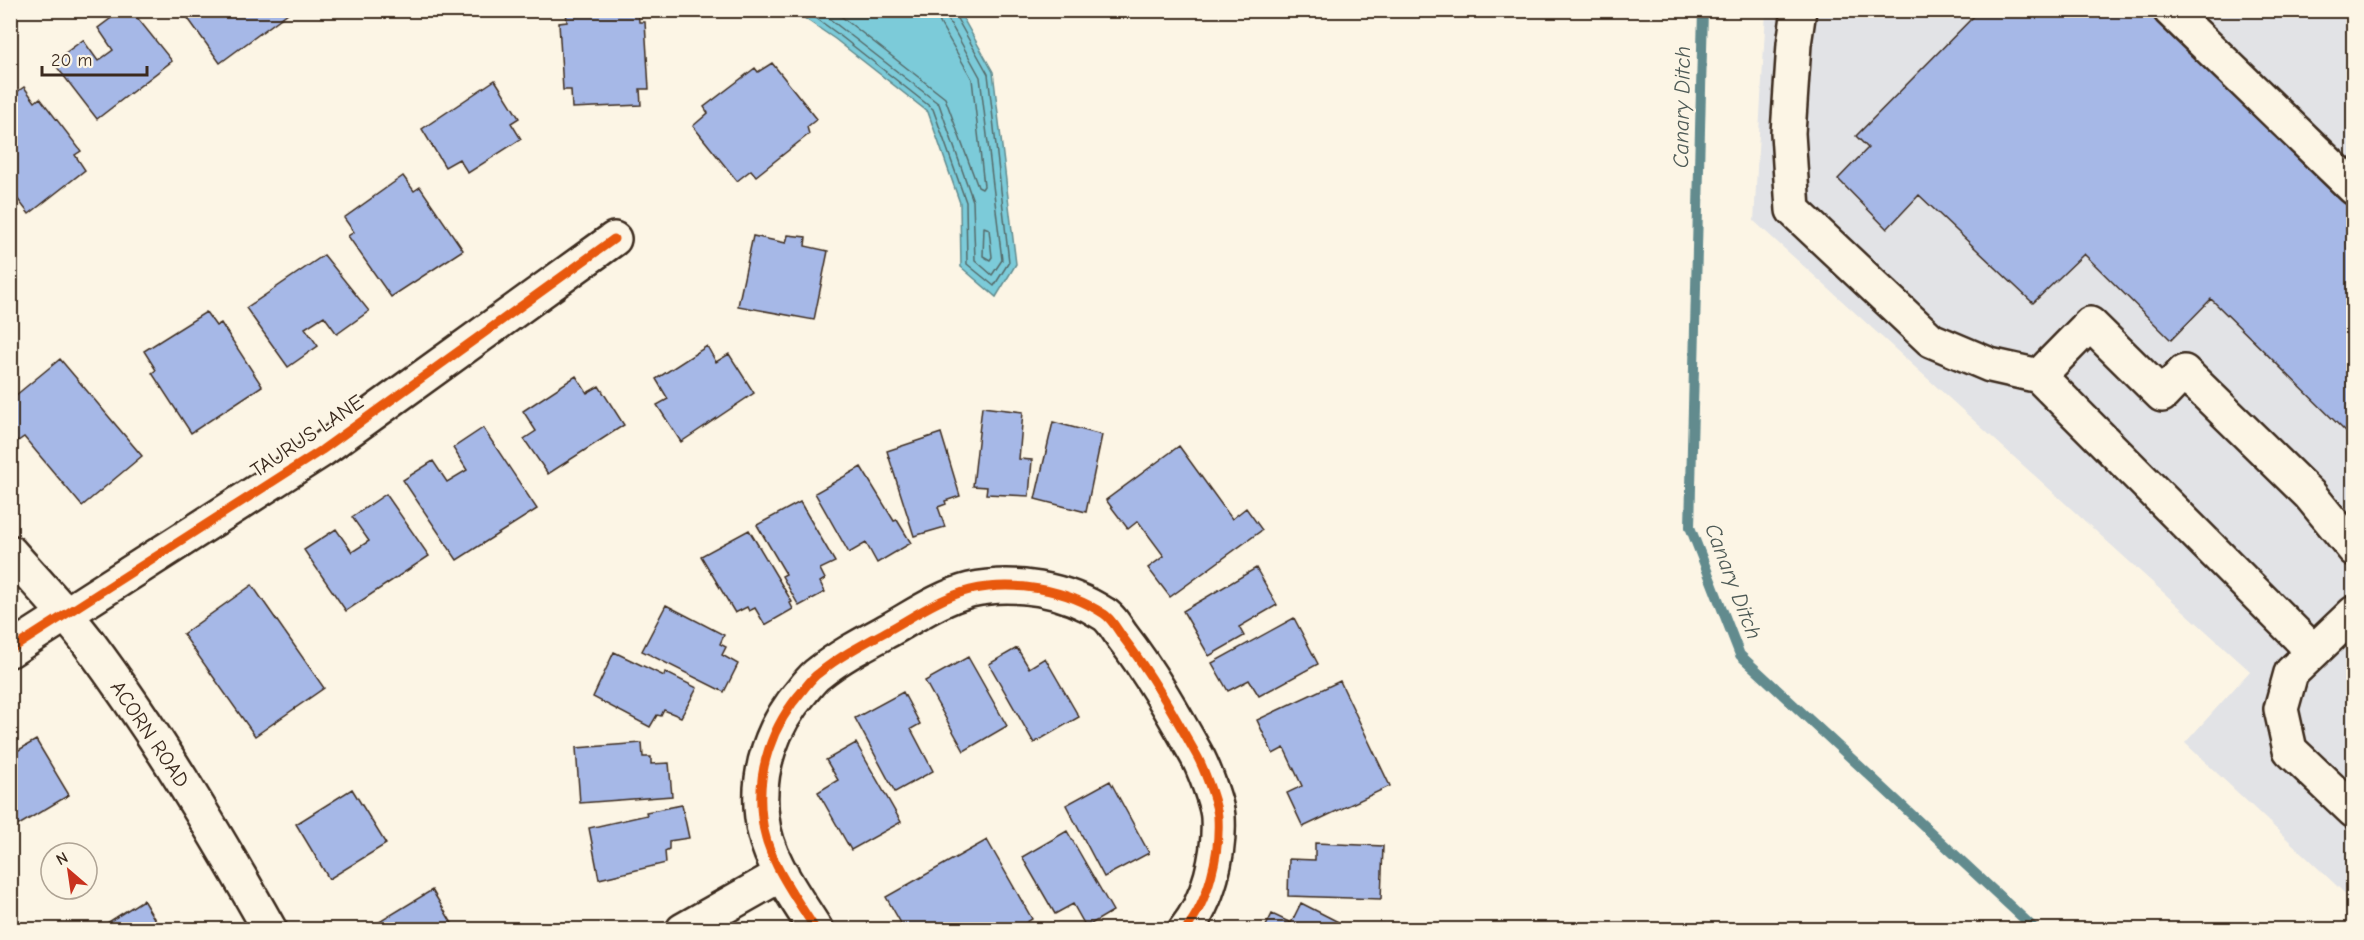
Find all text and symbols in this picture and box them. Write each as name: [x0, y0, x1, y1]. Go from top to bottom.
scale bar: [42, 39, 147, 77]
water label: Canary Ditch: [1668, 46, 1696, 168]
text: 20 m: [51, 50, 92, 71]
street label: TAURUS LANE: [246, 390, 368, 482]
water label: Canary Ditch: [1699, 520, 1767, 643]
street label: ACORN ROAD: [106, 676, 194, 792]
north arrow: [39, 841, 99, 901]
text: N: [53, 848, 71, 869]

